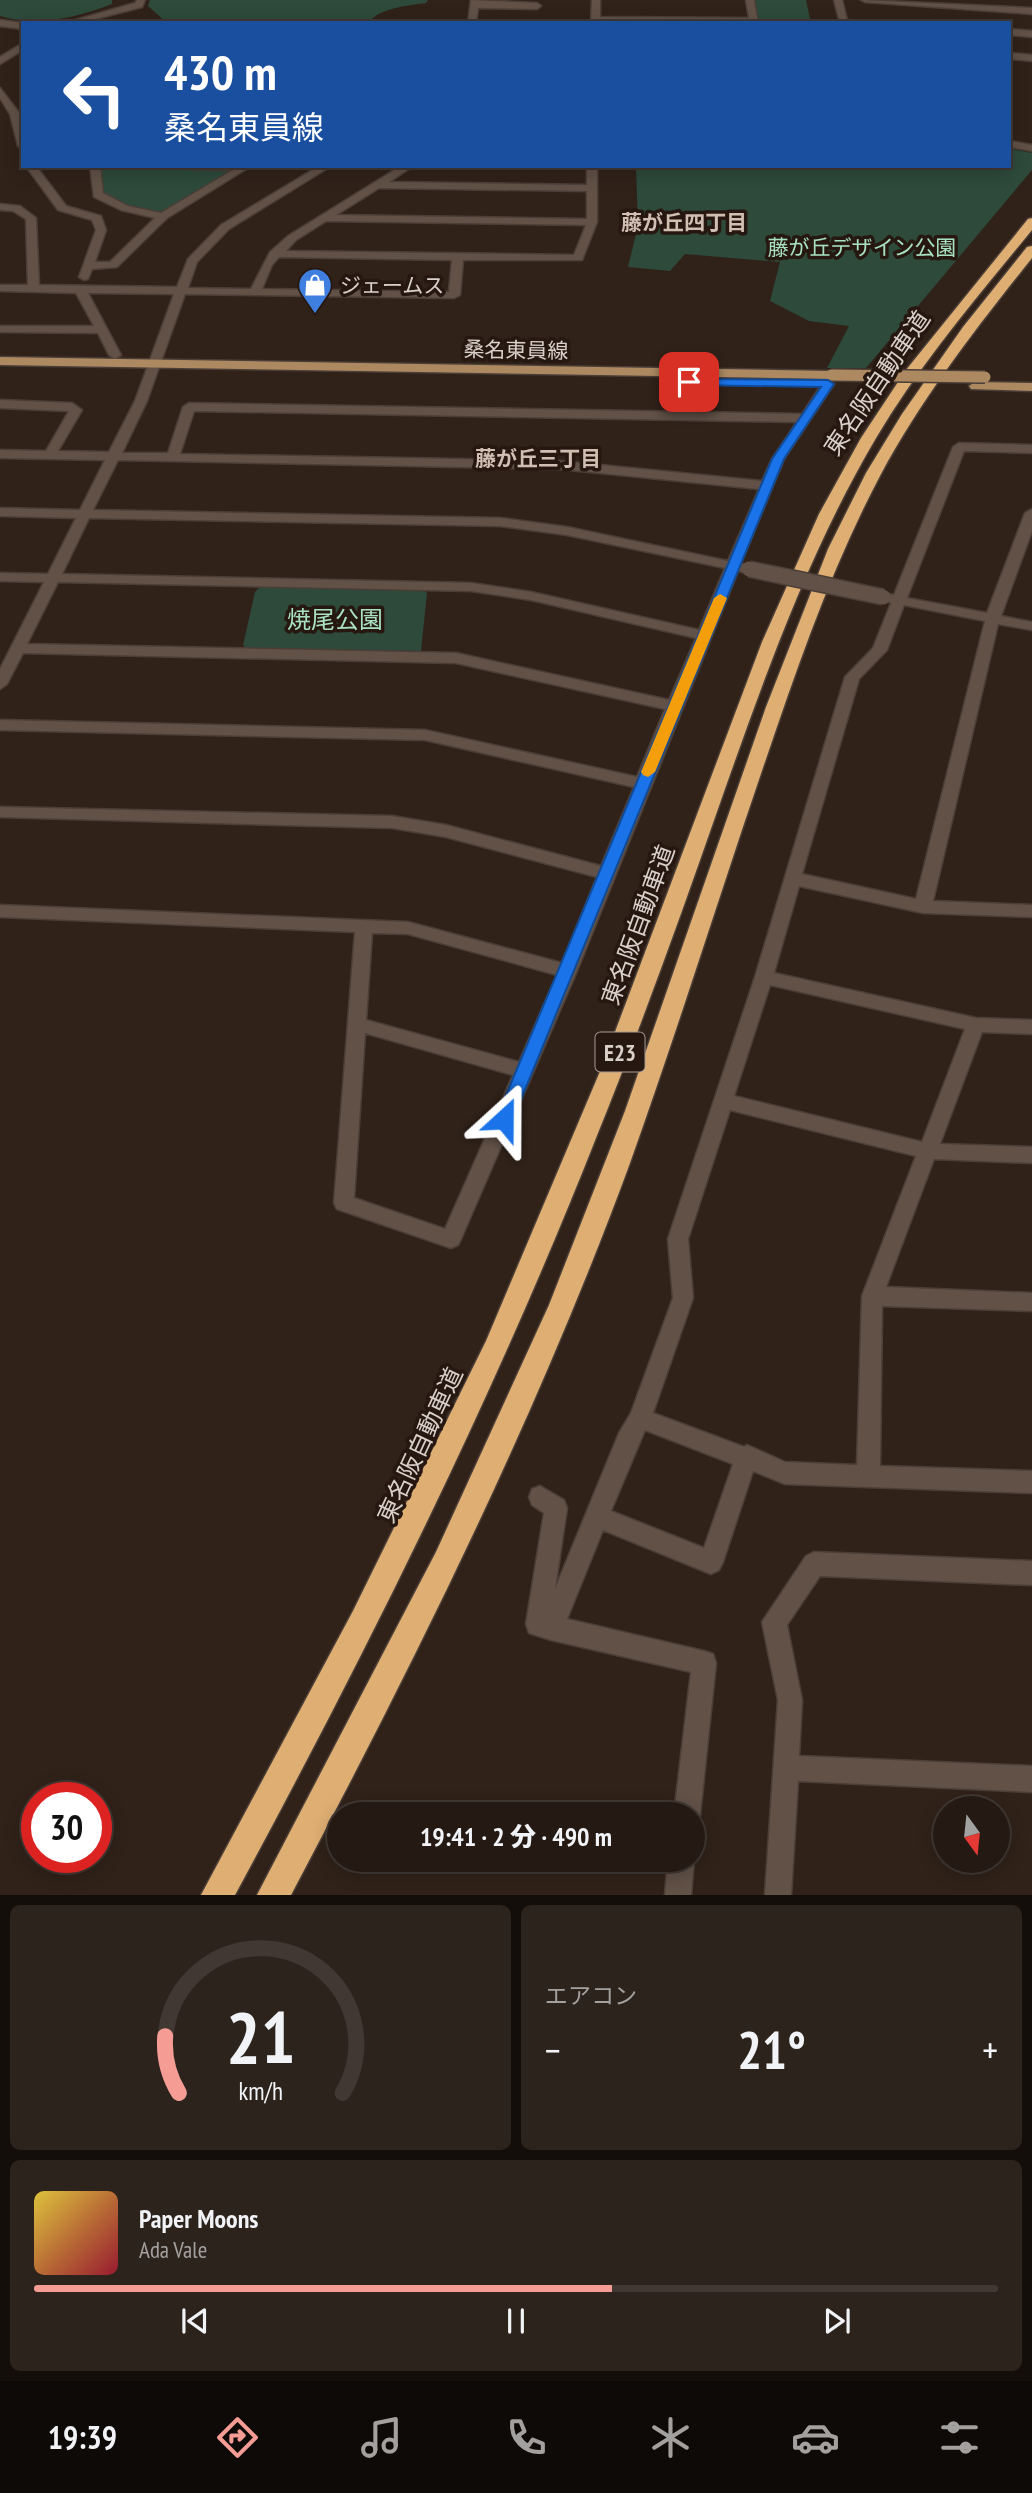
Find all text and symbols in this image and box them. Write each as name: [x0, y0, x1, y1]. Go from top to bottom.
text: 430 m: [164, 40, 277, 104]
icon: left: [49, 49, 140, 140]
text: 桑名東員線: [164, 106, 324, 148]
district label: 藤が丘四丁目: [621, 209, 747, 236]
park label: 藤が丘デザイン公園: [768, 234, 957, 261]
shop icon: ジェームス: [296, 266, 334, 315]
place label: ジェームス: [340, 272, 444, 299]
street label: 東名阪自動車道: [817, 305, 937, 461]
street label: 桑名東員線: [463, 336, 569, 364]
pin: [659, 352, 719, 412]
icon: arrive: [670, 363, 708, 401]
district label: 藤が丘三丁目: [475, 445, 601, 472]
park label: 焼尾公園: [287, 604, 383, 635]
street label: 東名阪自動車道: [595, 841, 681, 1009]
road number: E23: [596, 1032, 644, 1072]
position arrow: [467, 1082, 541, 1156]
street label: 東名阪自動車道: [370, 1362, 470, 1528]
speed limit sign: 30: [21, 1782, 112, 1873]
north arrow: [933, 1796, 1010, 1872]
map controls: [933, 1796, 1010, 1873]
text: 19:41 · 2 分 · 490 m: [420, 1820, 612, 1853]
text: エアコン: [545, 1981, 637, 2010]
text: 21: [226, 1990, 295, 2084]
text: 21°: [737, 2016, 806, 2083]
text: −: [545, 2025, 561, 2074]
text: +: [982, 2025, 998, 2074]
text: km/h: [238, 2075, 283, 2107]
text: Paper Moons: [139, 2202, 258, 2235]
text: Ada Vale: [139, 2235, 207, 2264]
icon: previous: [176, 2302, 214, 2340]
icon: pause: [497, 2302, 535, 2340]
icon: next: [818, 2302, 856, 2340]
icon: directions: [213, 2413, 262, 2462]
icon: music: [357, 2413, 406, 2462]
icon: phone: [502, 2413, 551, 2462]
icon: climate: [646, 2413, 695, 2462]
icon: car: [791, 2413, 840, 2462]
icon: filters: [935, 2413, 984, 2462]
text: 19:39: [48, 2416, 117, 2458]

